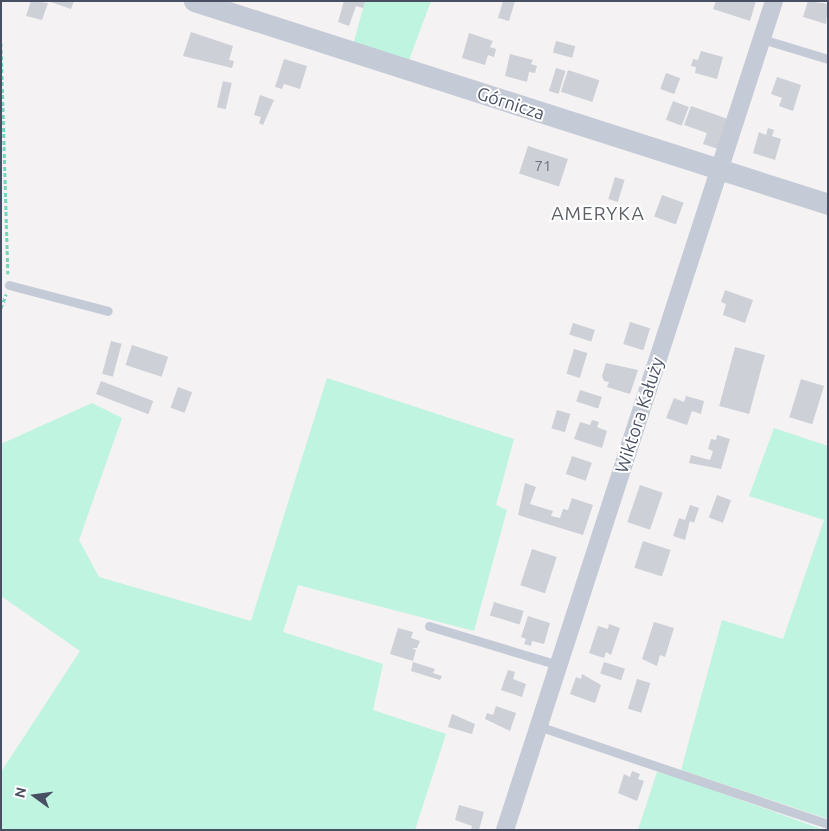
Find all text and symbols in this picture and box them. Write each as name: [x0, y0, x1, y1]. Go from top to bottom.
street label: Górnicza: [474, 82, 548, 124]
house number: 71: [535, 157, 551, 175]
district label: AMERYKA: [550, 203, 646, 225]
street label: Wiktora Kałuży: [610, 354, 668, 476]
north arrow: [10, 771, 60, 821]
text: N: [11, 785, 29, 799]

